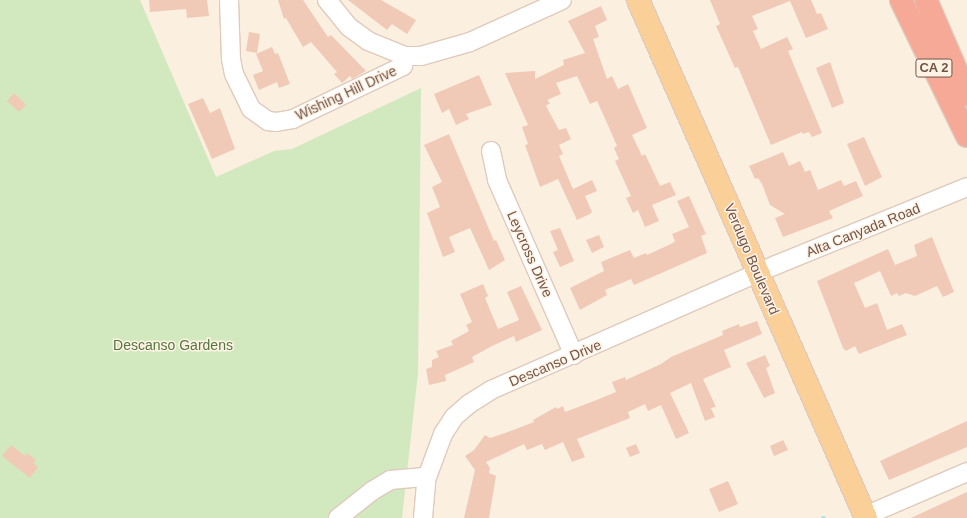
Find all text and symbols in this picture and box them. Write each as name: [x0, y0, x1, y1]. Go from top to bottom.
road number: CA 2: [915, 57, 953, 79]
street label: Wishing Hill Drive: [293, 62, 399, 124]
street label: Alta Canyada Road: [804, 199, 922, 261]
street label: Verdugo Boulevard: [721, 201, 783, 317]
street label: Leycross Drive: [503, 208, 557, 300]
street label: Descanso Drive: [506, 336, 604, 390]
park label: Descanso Gardens: [113, 337, 233, 353]

